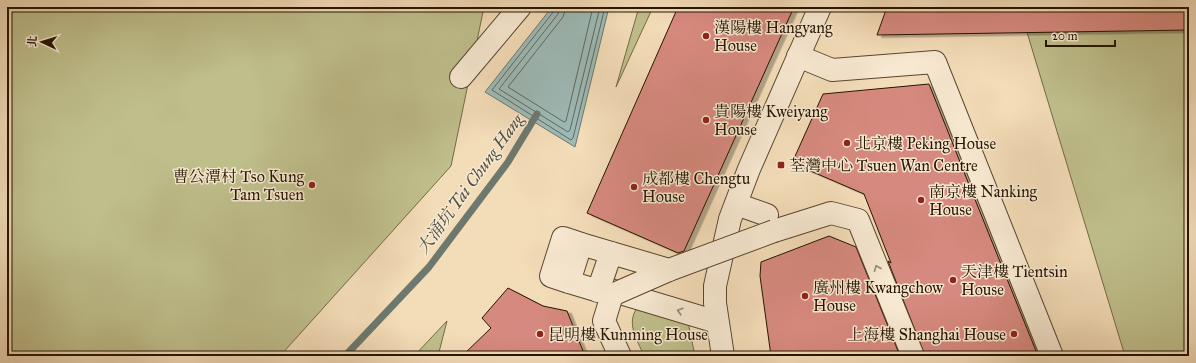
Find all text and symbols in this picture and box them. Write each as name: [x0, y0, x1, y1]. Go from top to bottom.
place label: 漢陽樓 Hangyang House: [714, 18, 833, 55]
north arrow: [22, 22, 62, 62]
scale bar: [1046, 22, 1115, 48]
text: 20 m: [1052, 29, 1078, 43]
marker: 漢陽樓 Hangyang House: [701, 31, 711, 41]
text: 北: [26, 35, 39, 47]
place label: 貴陽樓 Kweiyang House: [714, 102, 828, 139]
water label: 大涌坑 Tai Chung Hang: [412, 109, 529, 258]
marker: 貴陽樓 Kweiyang House: [701, 115, 711, 125]
place label: 北京樓 Peking House: [855, 134, 996, 154]
marker: 北京樓 Peking House: [842, 138, 852, 148]
place label: 荃灣中心 Tsuen Wan Centre: [789, 156, 978, 175]
marker: 荃灣中心 Tsuen Wan Centre: [776, 160, 786, 170]
place label: 曹公潭村 Tso Kung Tam Tsuen: [173, 167, 305, 204]
place label: 成都樓 Chengtu House: [642, 169, 751, 206]
marker: 曹公潭村 Tso Kung Tam Tsuen: [307, 180, 317, 190]
marker: 成都樓 Chengtu House: [629, 182, 639, 192]
place label: 南京樓 Nanking House: [929, 182, 1038, 219]
marker: 南京樓 Nanking House: [916, 195, 926, 205]
place label: 天津樓 Tientsin House: [961, 262, 1068, 299]
one-way arrow: [874, 264, 882, 271]
marker: 天津樓 Tientsin House: [948, 275, 958, 285]
place label: 廣州樓 Kwangchow House: [813, 278, 943, 315]
marker: 廣州樓 Kwangchow House: [800, 291, 810, 301]
one-way arrow: [676, 307, 683, 316]
place label: 昆明樓 Kunming House: [548, 325, 708, 345]
place label: 上海樓 Shanghai House: [847, 325, 1006, 345]
marker: 昆明樓 Kunming House: [535, 329, 545, 339]
marker: 上海樓 Shanghai House: [1009, 329, 1019, 339]

